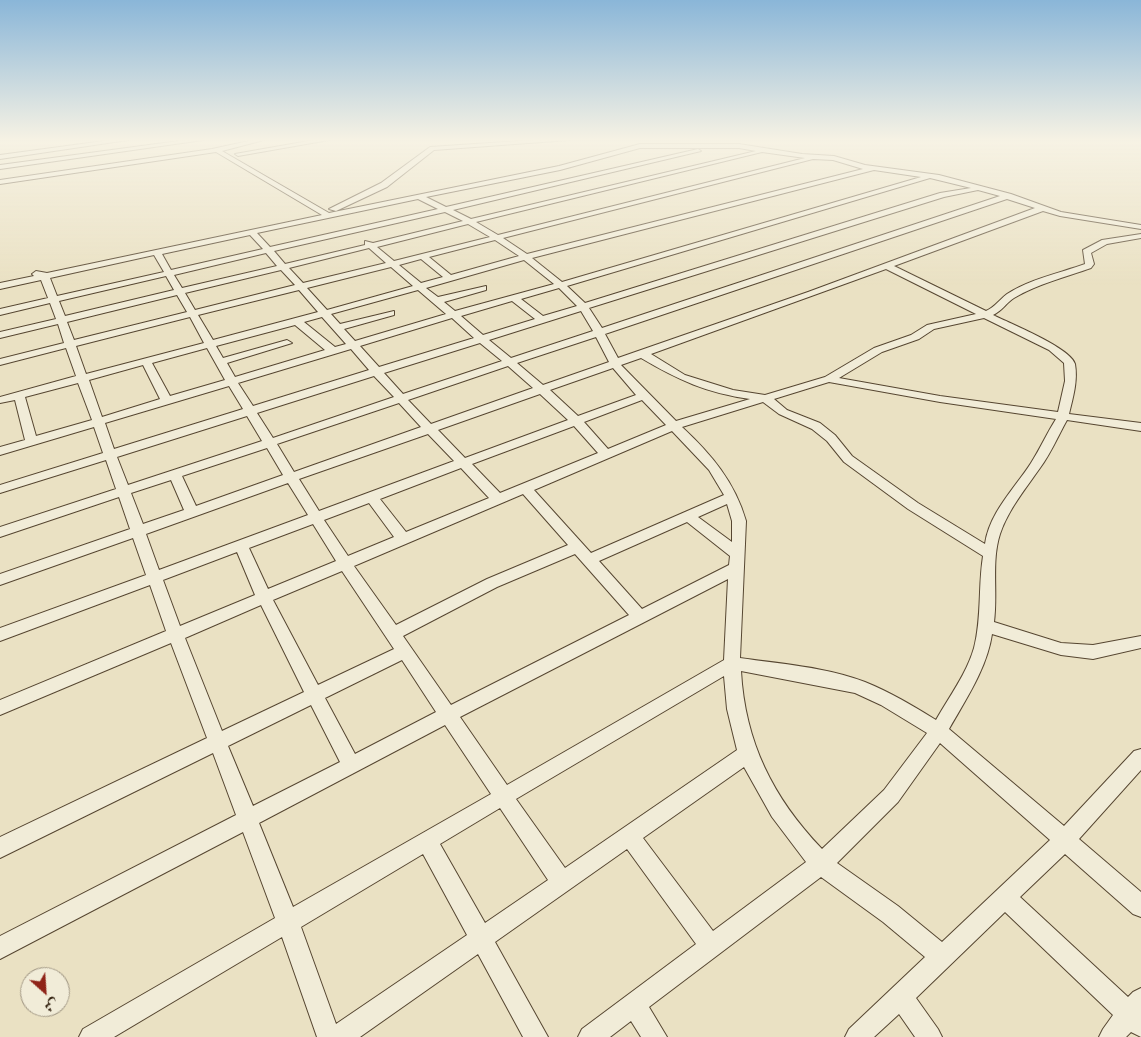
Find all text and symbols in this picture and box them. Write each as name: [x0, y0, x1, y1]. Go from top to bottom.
north arrow: [20, 967, 70, 1017]
text: ش: [41, 993, 62, 1017]

